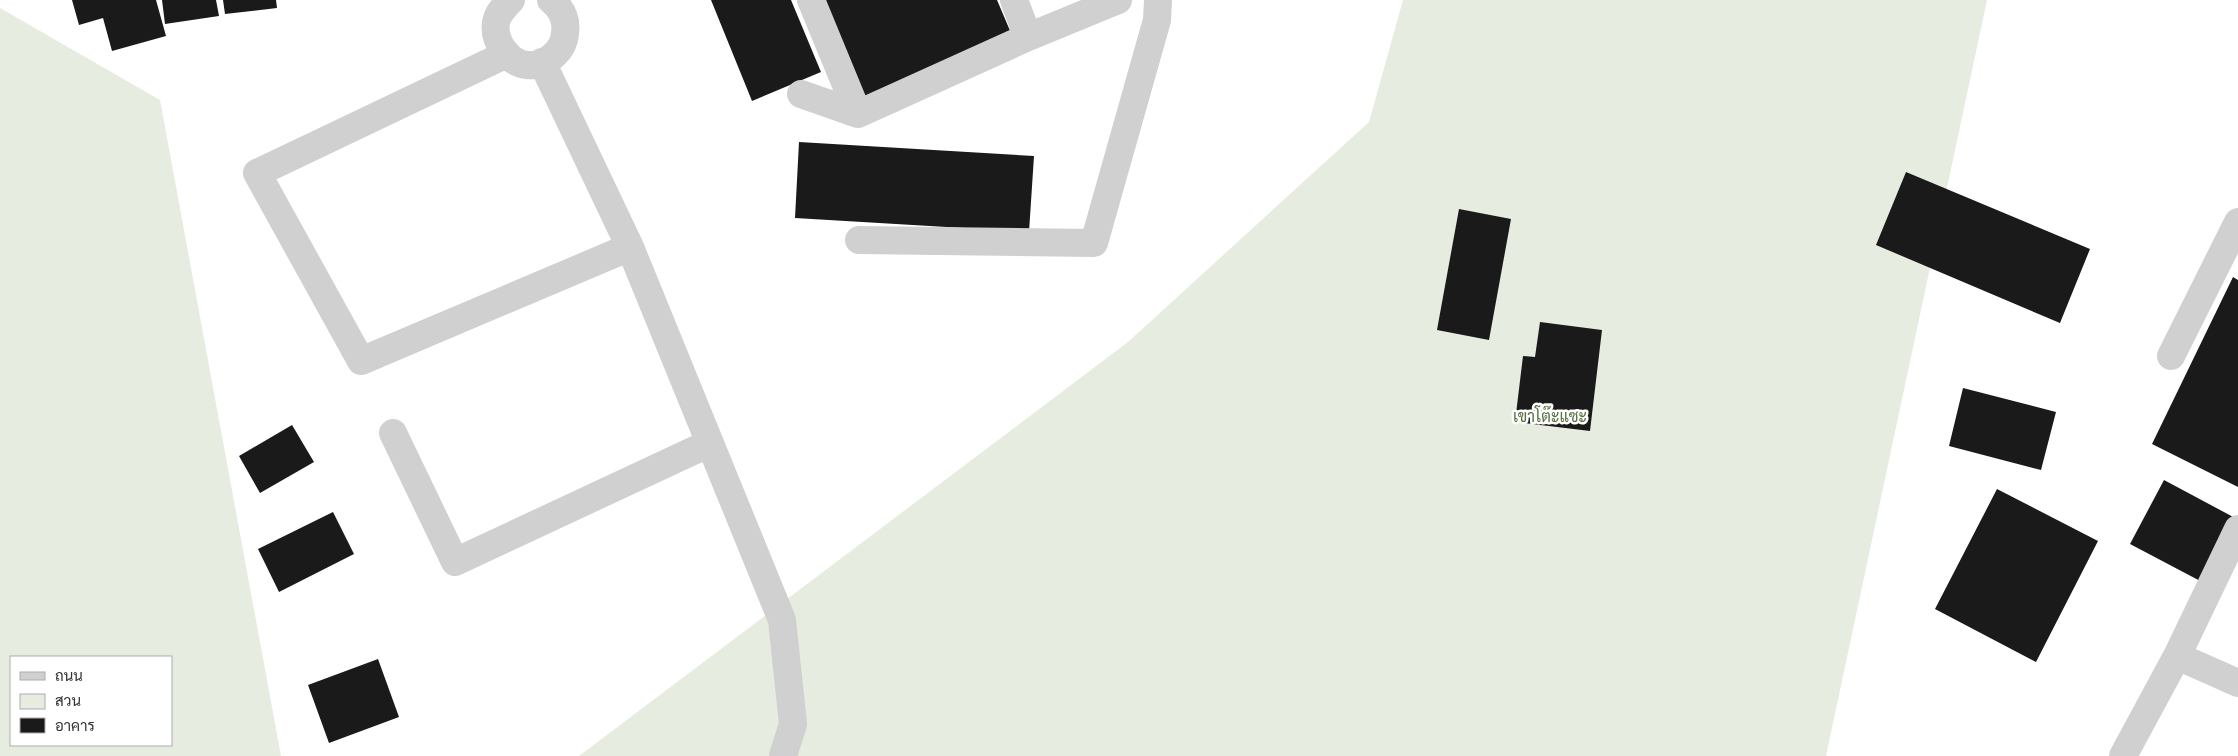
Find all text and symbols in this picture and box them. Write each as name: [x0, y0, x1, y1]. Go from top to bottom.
park label: เขาโต๊ะแซะ: [1513, 405, 1587, 427]
legend: [10, 656, 172, 746]
text: ถนน: [55, 665, 83, 686]
text: สวน: [55, 690, 81, 711]
text: อาคาร: [55, 715, 95, 736]

